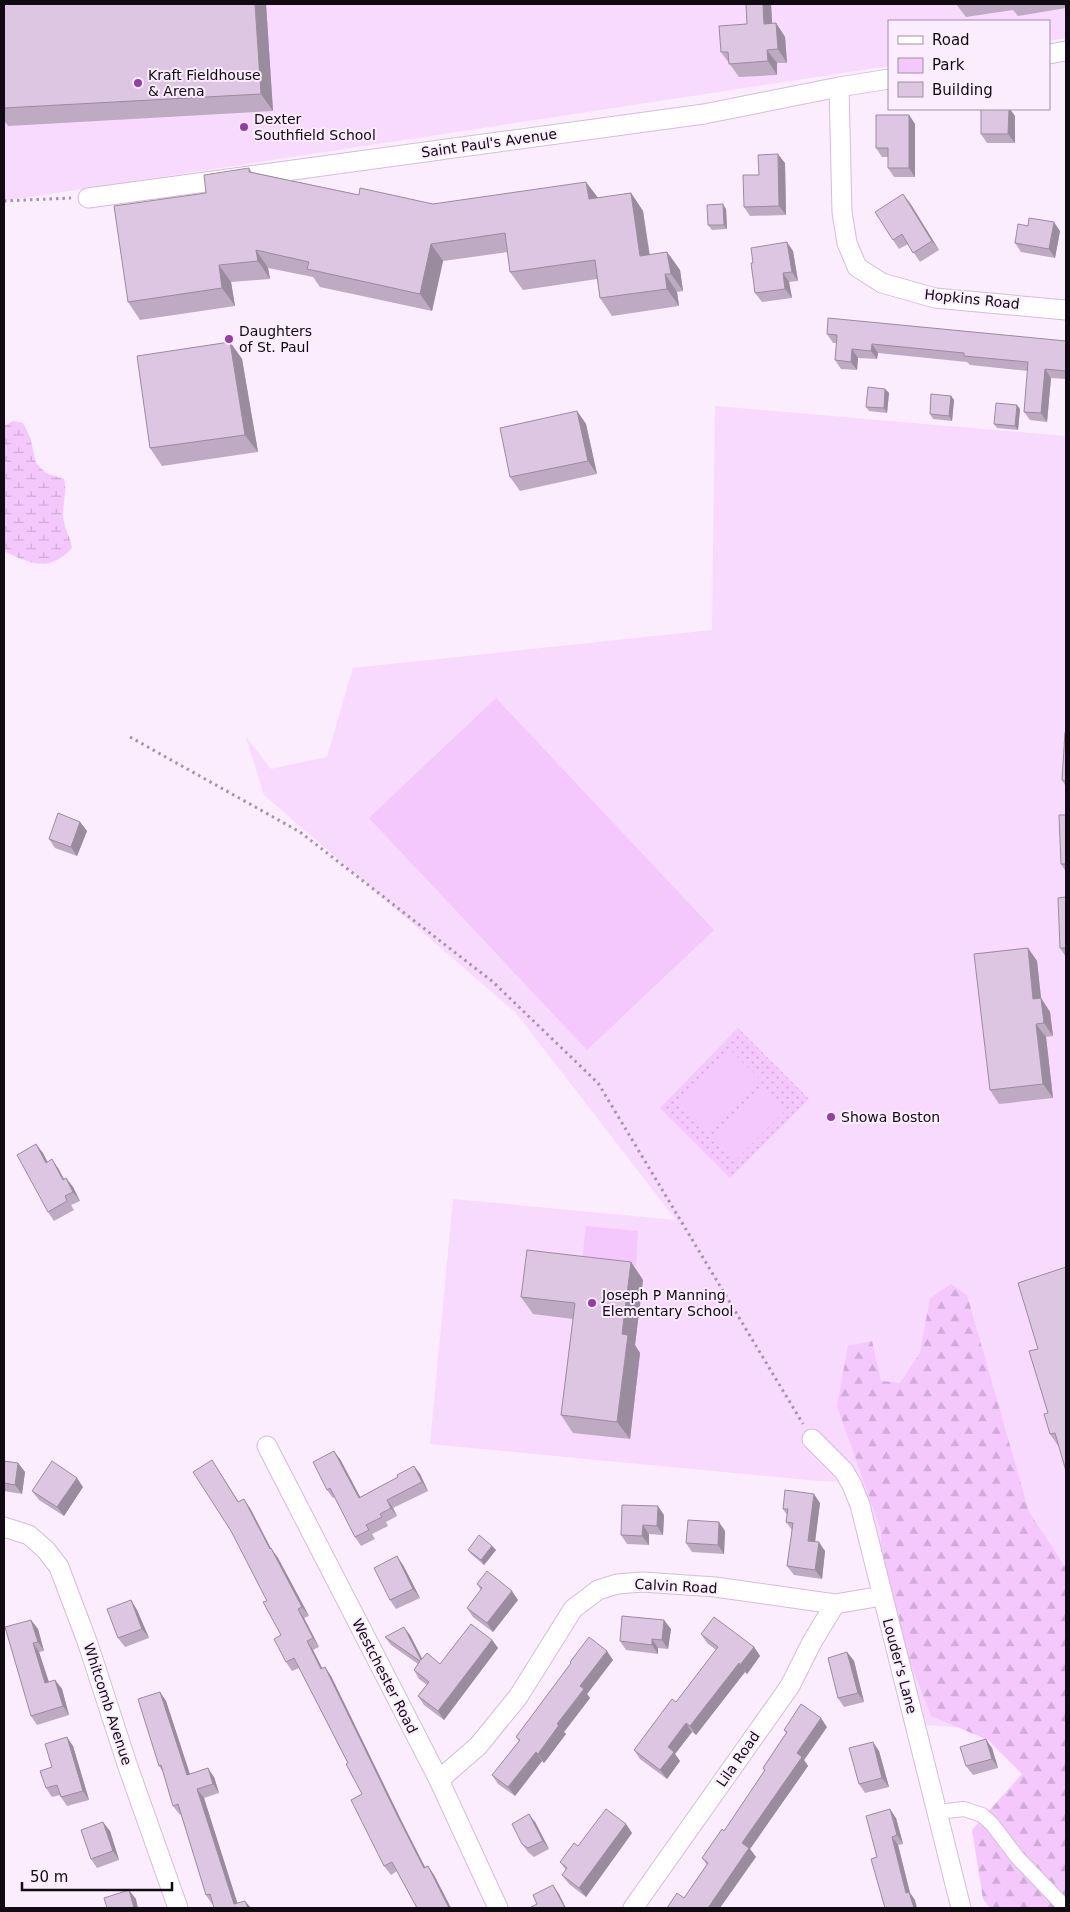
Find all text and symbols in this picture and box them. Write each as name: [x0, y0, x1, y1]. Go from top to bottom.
legend: [888, 20, 1050, 110]
text: Road: [932, 31, 970, 49]
text: Park: [932, 56, 965, 74]
place label: Kraft Fieldhouse & Arena: [148, 67, 261, 99]
marker: Kraft Fieldhouse & Arena: [132, 77, 144, 89]
text: Building: [932, 81, 993, 99]
place label: Dexter Southfield School: [254, 111, 376, 143]
marker: Dexter Southfield School: [238, 121, 250, 133]
street label: Saint Paul's Avenue: [420, 126, 558, 160]
street label: Hopkins Road: [924, 286, 1020, 312]
place label: Daughters of St. Paul: [239, 323, 312, 355]
marker: Daughters of St. Paul: [223, 333, 235, 345]
place label: Showa Boston: [841, 1109, 940, 1125]
marker: Showa Boston: [825, 1111, 837, 1123]
place label: Joseph P Manning Elementary School: [601, 1287, 734, 1319]
marker: Joseph P Manning Elementary School: [586, 1297, 598, 1309]
street label: Calvin Road: [634, 1576, 718, 1596]
street label: Westchester Road: [349, 1616, 421, 1736]
street label: Louder's Lane: [880, 1617, 920, 1715]
street label: Whitcomb Avenue: [81, 1641, 135, 1767]
street label: Lila Road: [713, 1728, 763, 1790]
scale bar: [22, 1860, 172, 1892]
text: 50 m: [30, 1868, 68, 1886]

